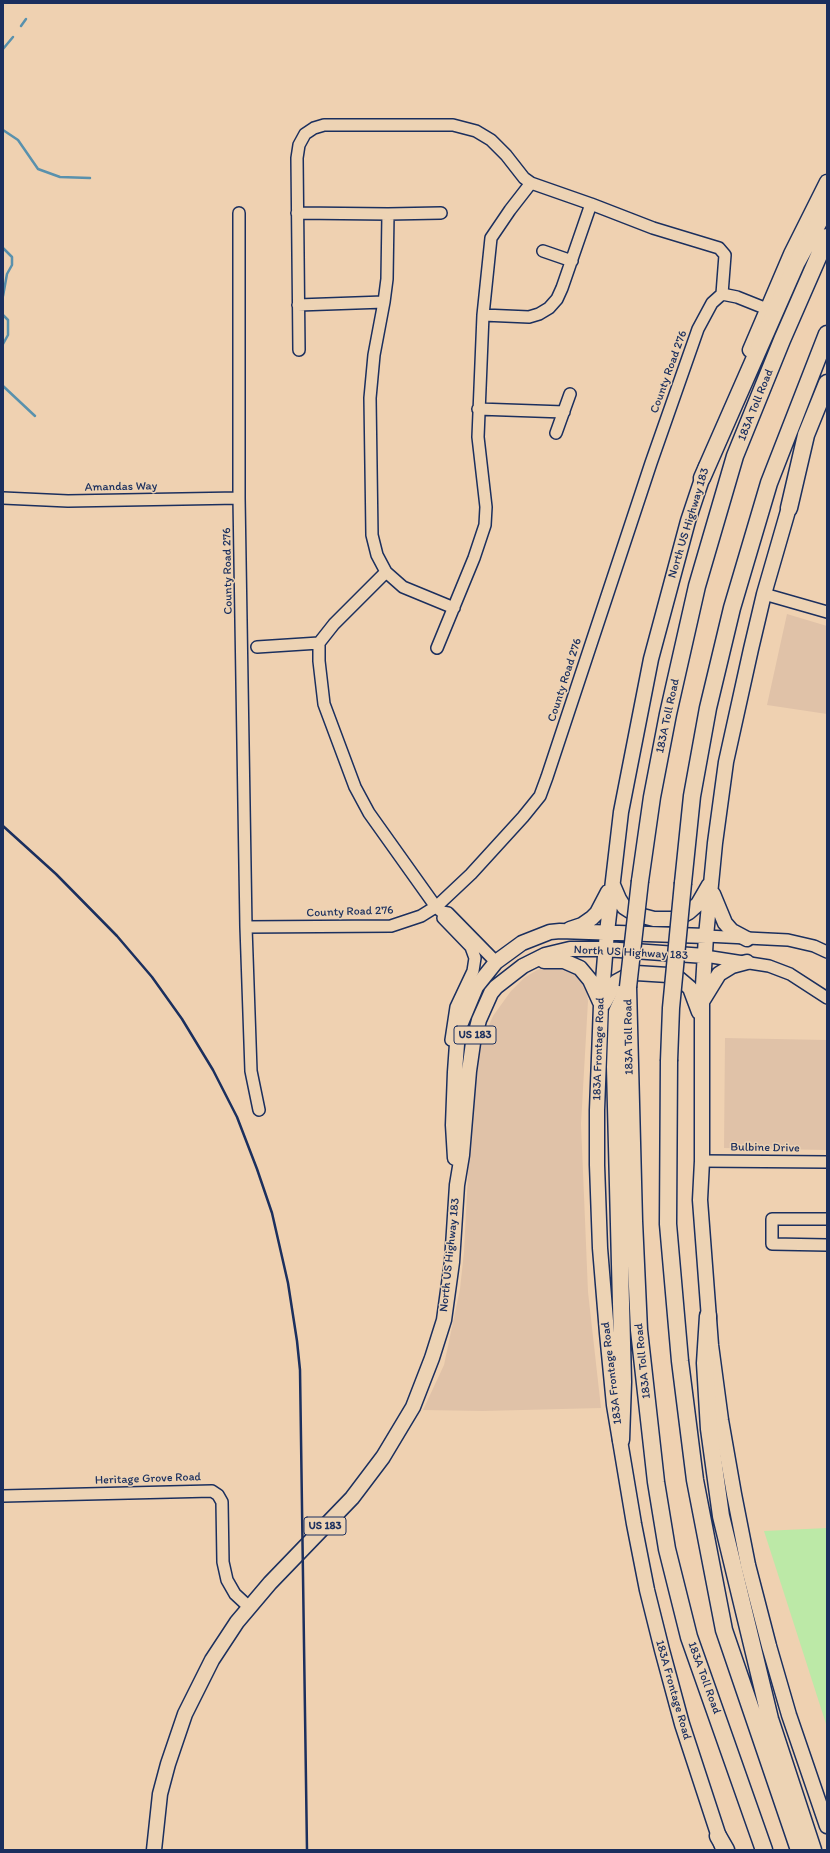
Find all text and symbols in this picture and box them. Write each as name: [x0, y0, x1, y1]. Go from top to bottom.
street label: County Road 276: [647, 329, 691, 415]
street label: 183A Toll Road: [735, 367, 777, 443]
street label: North US Highway 183: [665, 466, 713, 580]
street label: Amandas Way: [85, 479, 157, 495]
street label: County Road 276: [220, 527, 236, 615]
street label: County Road 276: [545, 636, 585, 724]
street label: 183A Toll Road: [653, 677, 683, 755]
street label: County Road 276: [306, 903, 394, 921]
street label: North US Highway 183: [573, 943, 689, 963]
street label: 183A Frontage Road: [590, 997, 608, 1101]
street label: 183A Toll Road: [621, 999, 637, 1075]
road number: US 183: [454, 1026, 496, 1044]
street label: Bulbine Drive: [730, 1140, 800, 1156]
street label: North US Highway 183: [437, 1197, 463, 1313]
street label: 183A Frontage Road: [599, 1321, 625, 1425]
street label: 183A Toll Road: [632, 1322, 654, 1400]
street label: Heritage Grove Road: [95, 1470, 201, 1488]
road number: US 183: [304, 1517, 346, 1535]
street label: 183A Frontage Road: [652, 1638, 694, 1742]
street label: 183A Toll Road: [684, 1640, 724, 1716]

